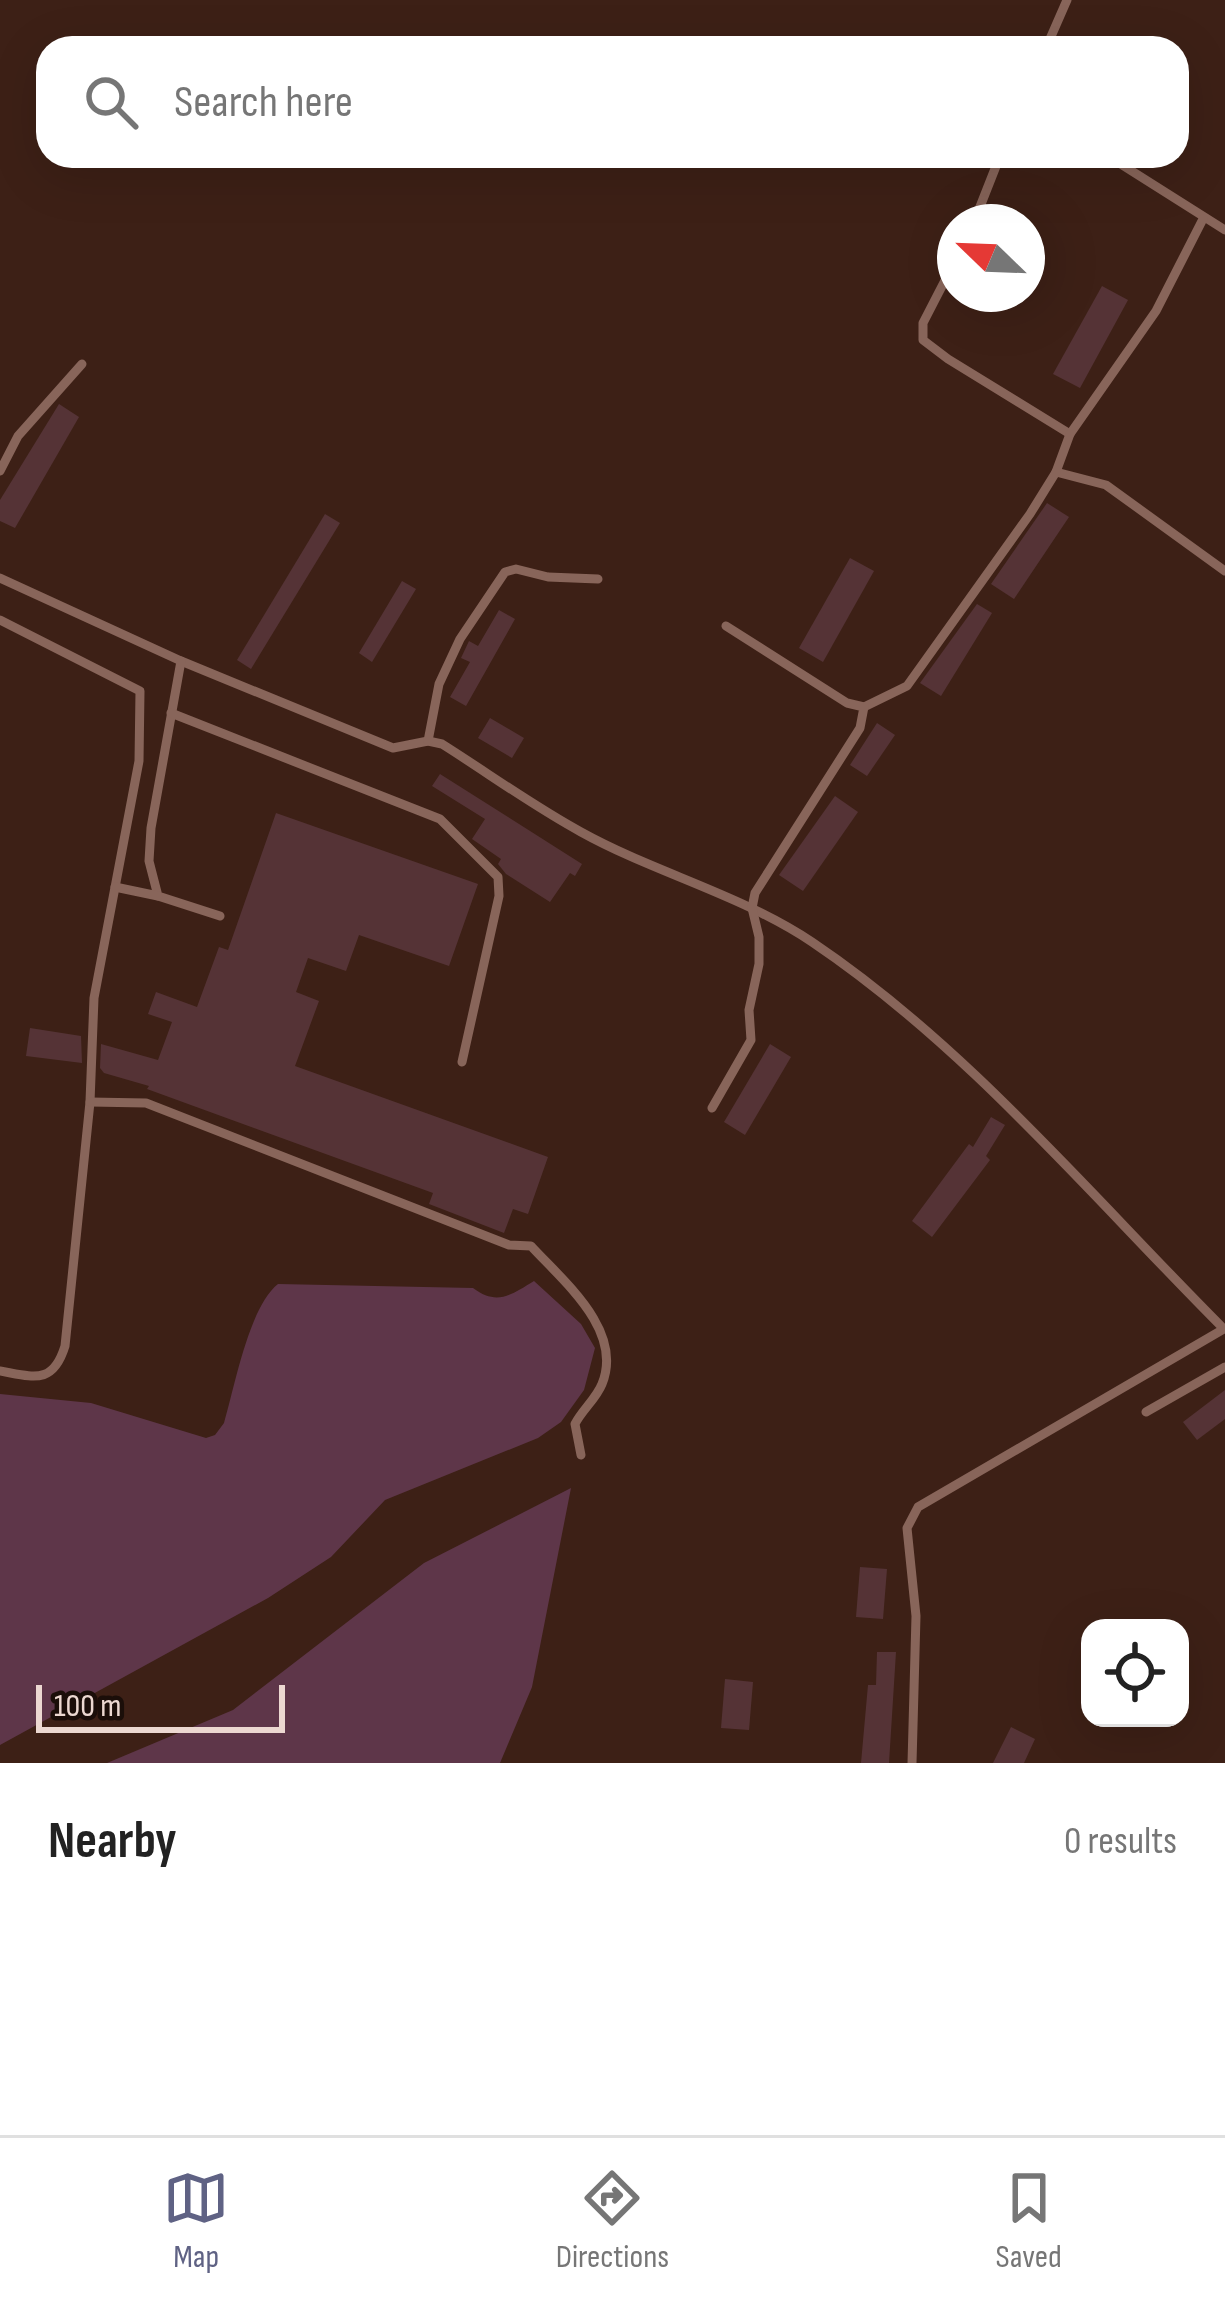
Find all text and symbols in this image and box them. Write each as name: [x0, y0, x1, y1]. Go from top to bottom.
search box: [36, 36, 1189, 168]
icon: search: [78, 69, 144, 135]
text: Search here: [174, 75, 353, 130]
north arrow: [937, 204, 1045, 312]
map controls: [1081, 1619, 1189, 1727]
button: locate: [1081, 1619, 1189, 1727]
scale bar: [36, 1679, 285, 1732]
text: 100 m: [54, 1686, 121, 1726]
text: Nearby: [48, 1811, 177, 1872]
text: 0 results: [1064, 1818, 1177, 1865]
tab: Map: [163, 2165, 229, 2277]
tab: Directions: [556, 2165, 669, 2277]
tab: Saved: [996, 2165, 1062, 2277]

